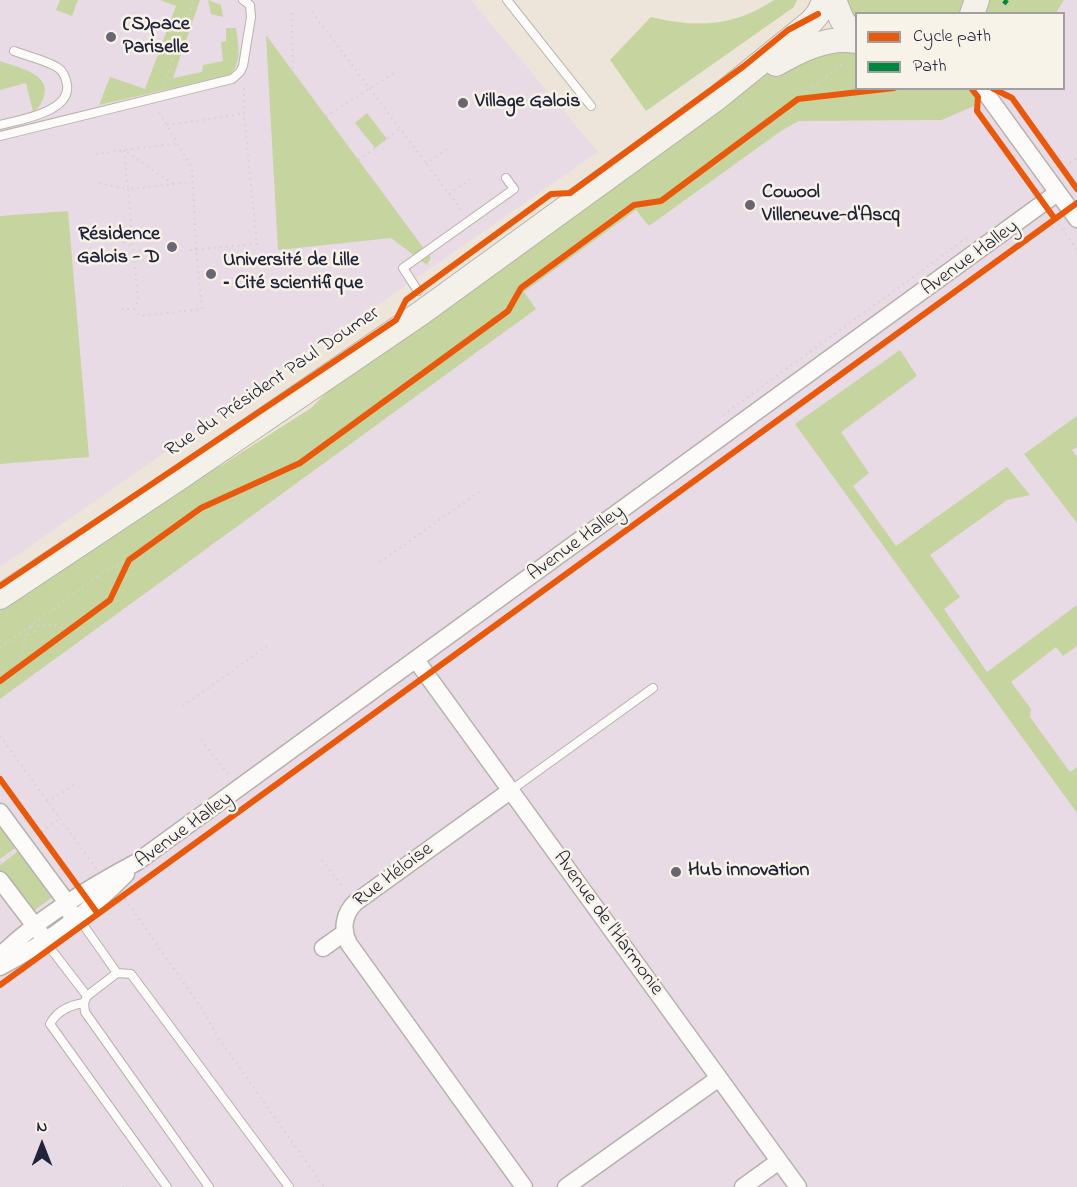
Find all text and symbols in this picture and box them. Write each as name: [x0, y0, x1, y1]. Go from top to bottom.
legend: [855, 12, 1065, 90]
place label: (S)pace Pariselle: [123, 14, 190, 61]
text: Cycle path: [913, 24, 991, 50]
marker: (S)pace Pariselle: [104, 30, 118, 44]
text: Path: [913, 54, 947, 80]
place label: Village Galois: [475, 91, 580, 115]
marker: Village Galois: [456, 96, 470, 110]
place label: Cowool Villeneuve-d'Ascq: [762, 182, 900, 229]
marker: Cowool Villeneuve-d'Ascq: [743, 198, 757, 212]
street label: Avenue Halley: [918, 216, 1024, 302]
place label: Résidence Galois - D: [77, 224, 160, 271]
marker: Résidence Galois - D: [165, 240, 179, 254]
place label: Université de Lille ‐ Cité scientifique: [223, 250, 363, 297]
marker: Université de Lille ‐ Cité scientifique: [204, 267, 218, 281]
street label: Rue du Président Paul Doumer: [161, 302, 385, 464]
street label: Avenue Halley: [524, 501, 630, 587]
street label: Avenue Halley: [132, 788, 238, 874]
street label: Rue Héloise: [349, 838, 439, 914]
street label: Avenue de l'Harmonie: [547, 847, 667, 1001]
place label: Hub innovation: [688, 860, 809, 884]
marker: Hub innovation: [669, 865, 683, 879]
north arrow: [12, 1115, 72, 1175]
text: N: [37, 1115, 47, 1139]

